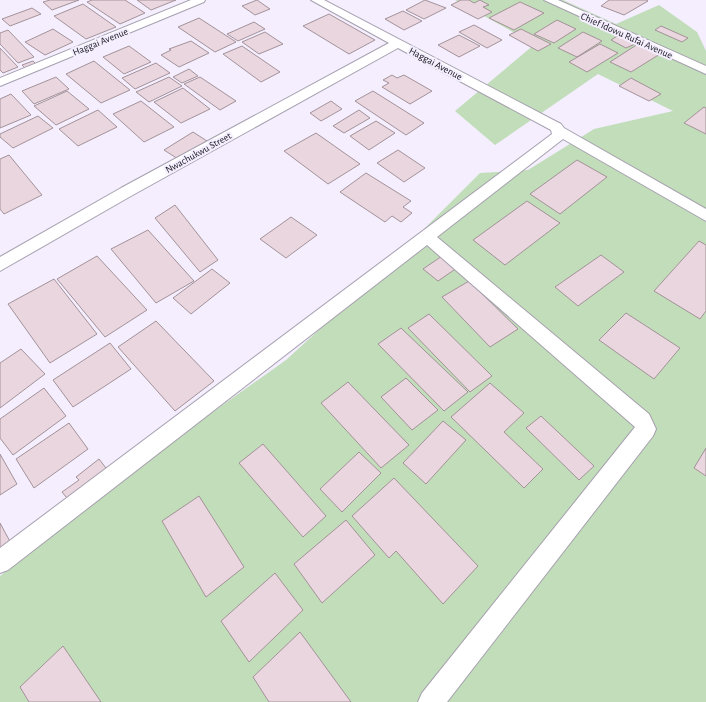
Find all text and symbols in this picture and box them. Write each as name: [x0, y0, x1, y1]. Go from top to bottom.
street label: Chief Idowu Rufai Avenue: [579, 11, 674, 61]
street label: Haggai Avenue: [71, 26, 130, 58]
street label: Haggai Avenue: [407, 46, 464, 82]
street label: Nwachukwu Street: [164, 130, 234, 175]

